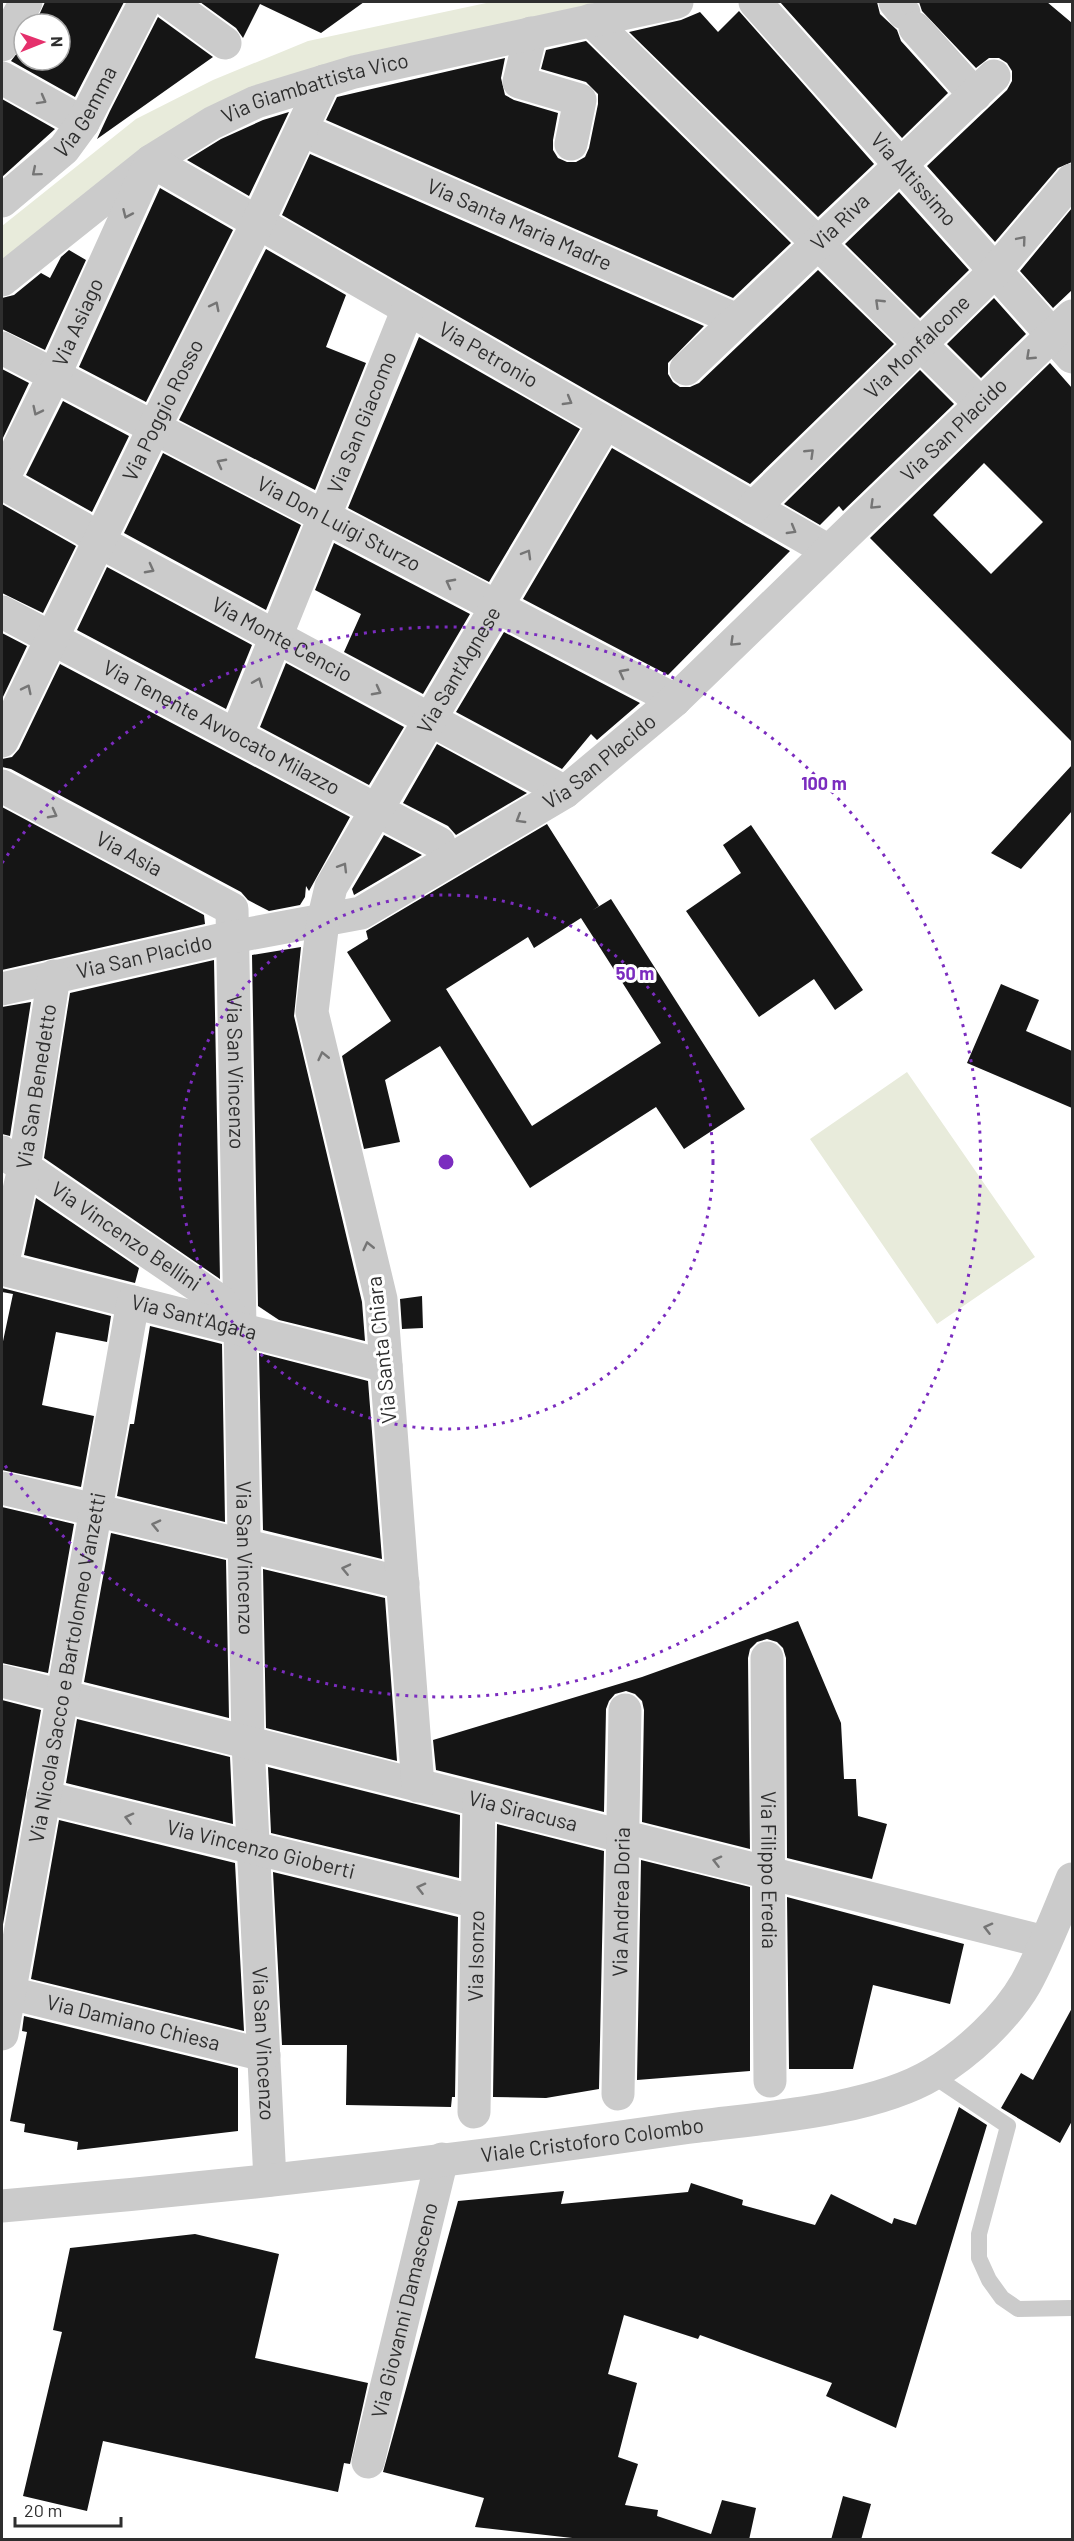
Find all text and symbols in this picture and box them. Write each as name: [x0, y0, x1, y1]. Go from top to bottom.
north arrow: [12, 12, 72, 72]
text: N: [48, 36, 67, 47]
street label: Via Giambattista Vico: [217, 47, 411, 128]
street label: Via Gemma: [49, 61, 121, 163]
one-way arrow: [36, 93, 46, 104]
street label: Via Altissimo: [866, 126, 963, 231]
one-way arrow: [32, 165, 43, 176]
street label: Via Santa Maria Madre: [423, 172, 616, 275]
street label: Via Riva: [805, 187, 874, 255]
one-way arrow: [122, 208, 134, 219]
one-way arrow: [1014, 236, 1025, 247]
street label: Via Asiago: [46, 274, 108, 370]
street label: Via Monfalcone: [858, 289, 974, 403]
one-way arrow: [875, 300, 886, 311]
one-way arrow: [208, 302, 219, 313]
street label: Via Petronio: [435, 315, 543, 392]
street label: Via Poggio Rosso: [116, 334, 208, 485]
street label: Via San Giacomo: [321, 347, 401, 497]
one-way arrow: [1027, 349, 1037, 360]
street label: Via San Placido: [895, 372, 1012, 486]
one-way arrow: [562, 394, 572, 406]
one-way arrow: [32, 404, 44, 415]
one-way arrow: [803, 449, 814, 460]
one-way arrow: [217, 459, 228, 471]
street label: Via Don Luigi Sturzo: [253, 470, 426, 576]
one-way arrow: [870, 498, 881, 509]
one-way arrow: [785, 523, 796, 534]
one-way arrow: [520, 550, 531, 560]
one-way arrow: [144, 562, 154, 573]
one-way arrow: [446, 579, 456, 590]
street label: Via Monte Cencio: [208, 591, 357, 686]
street label: Via Sant'Agnese: [411, 601, 505, 737]
one-way arrow: [731, 634, 742, 645]
street label: Via Tenente Avvocato Milazzo: [99, 654, 345, 799]
one-way arrow: [619, 669, 629, 680]
one-way arrow: [251, 677, 263, 688]
one-way arrow: [20, 684, 31, 695]
one-way arrow: [371, 684, 382, 695]
street label: Via San Placido: [538, 707, 660, 813]
text: 100 m: [801, 772, 847, 794]
one-way arrow: [47, 807, 57, 818]
one-way arrow: [516, 812, 526, 824]
street label: Via Asia: [92, 825, 167, 880]
one-way arrow: [335, 863, 347, 873]
street label: Via San Placido: [74, 928, 214, 983]
text: 50 m: [616, 962, 654, 984]
street label: Via San Vincenzo: [223, 995, 251, 1149]
street label: Via San Benedetto: [10, 1002, 60, 1171]
one-way arrow: [317, 1052, 330, 1062]
centre of rings: [436, 1152, 456, 1172]
street label: Via Vincenzo Bellini: [47, 1175, 206, 1295]
one-way arrow: [363, 1241, 376, 1251]
street label: Via Santa Chiara: [360, 1275, 401, 1425]
street label: Via Sant'Agata: [129, 1288, 260, 1344]
street label: Via San Vincenzo: [232, 1481, 260, 1635]
street label: Via Nicola Sacco e Bartolomeo Vanzetti: [22, 1490, 110, 1845]
one-way arrow: [151, 1519, 161, 1532]
one-way arrow: [341, 1564, 351, 1577]
street label: Via Siracusa: [466, 1784, 581, 1836]
street label: Via Filippo Eredia: [757, 1791, 783, 1949]
one-way arrow: [124, 1812, 134, 1825]
street label: Via Vincenzo Gioberti: [164, 1813, 358, 1883]
street label: Via Andrea Doria: [606, 1827, 634, 1977]
one-way arrow: [713, 1856, 723, 1869]
one-way arrow: [416, 1883, 426, 1896]
street label: Via Isonzo: [462, 1910, 488, 2002]
one-way arrow: [983, 1923, 993, 1936]
street label: Via San Vincenzo: [248, 1966, 281, 2121]
street label: Via Damiano Chiesa: [44, 1988, 223, 2055]
street label: Viale Cristoforo Colombo: [479, 2112, 705, 2167]
street label: Via Giovanni Damasceno: [365, 2200, 442, 2420]
scale bar: [15, 2490, 122, 2528]
text: 20 m: [24, 2499, 62, 2521]

